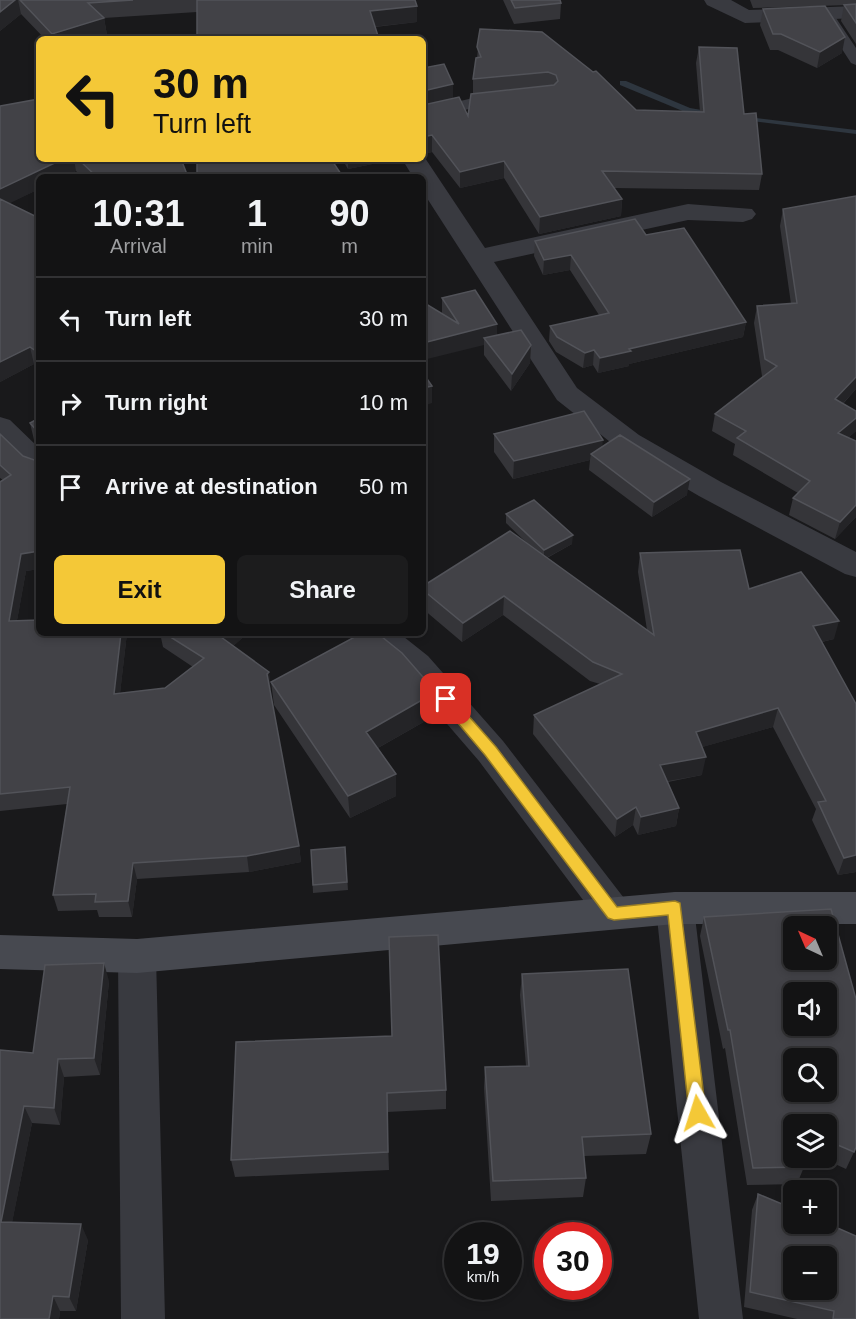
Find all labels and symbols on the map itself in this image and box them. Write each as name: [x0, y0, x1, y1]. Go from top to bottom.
pin: [420, 673, 471, 724]
north arrow: [783, 916, 837, 970]
position arrow: [666, 1081, 730, 1145]
speed limit sign: 30: [534, 1222, 612, 1300]

